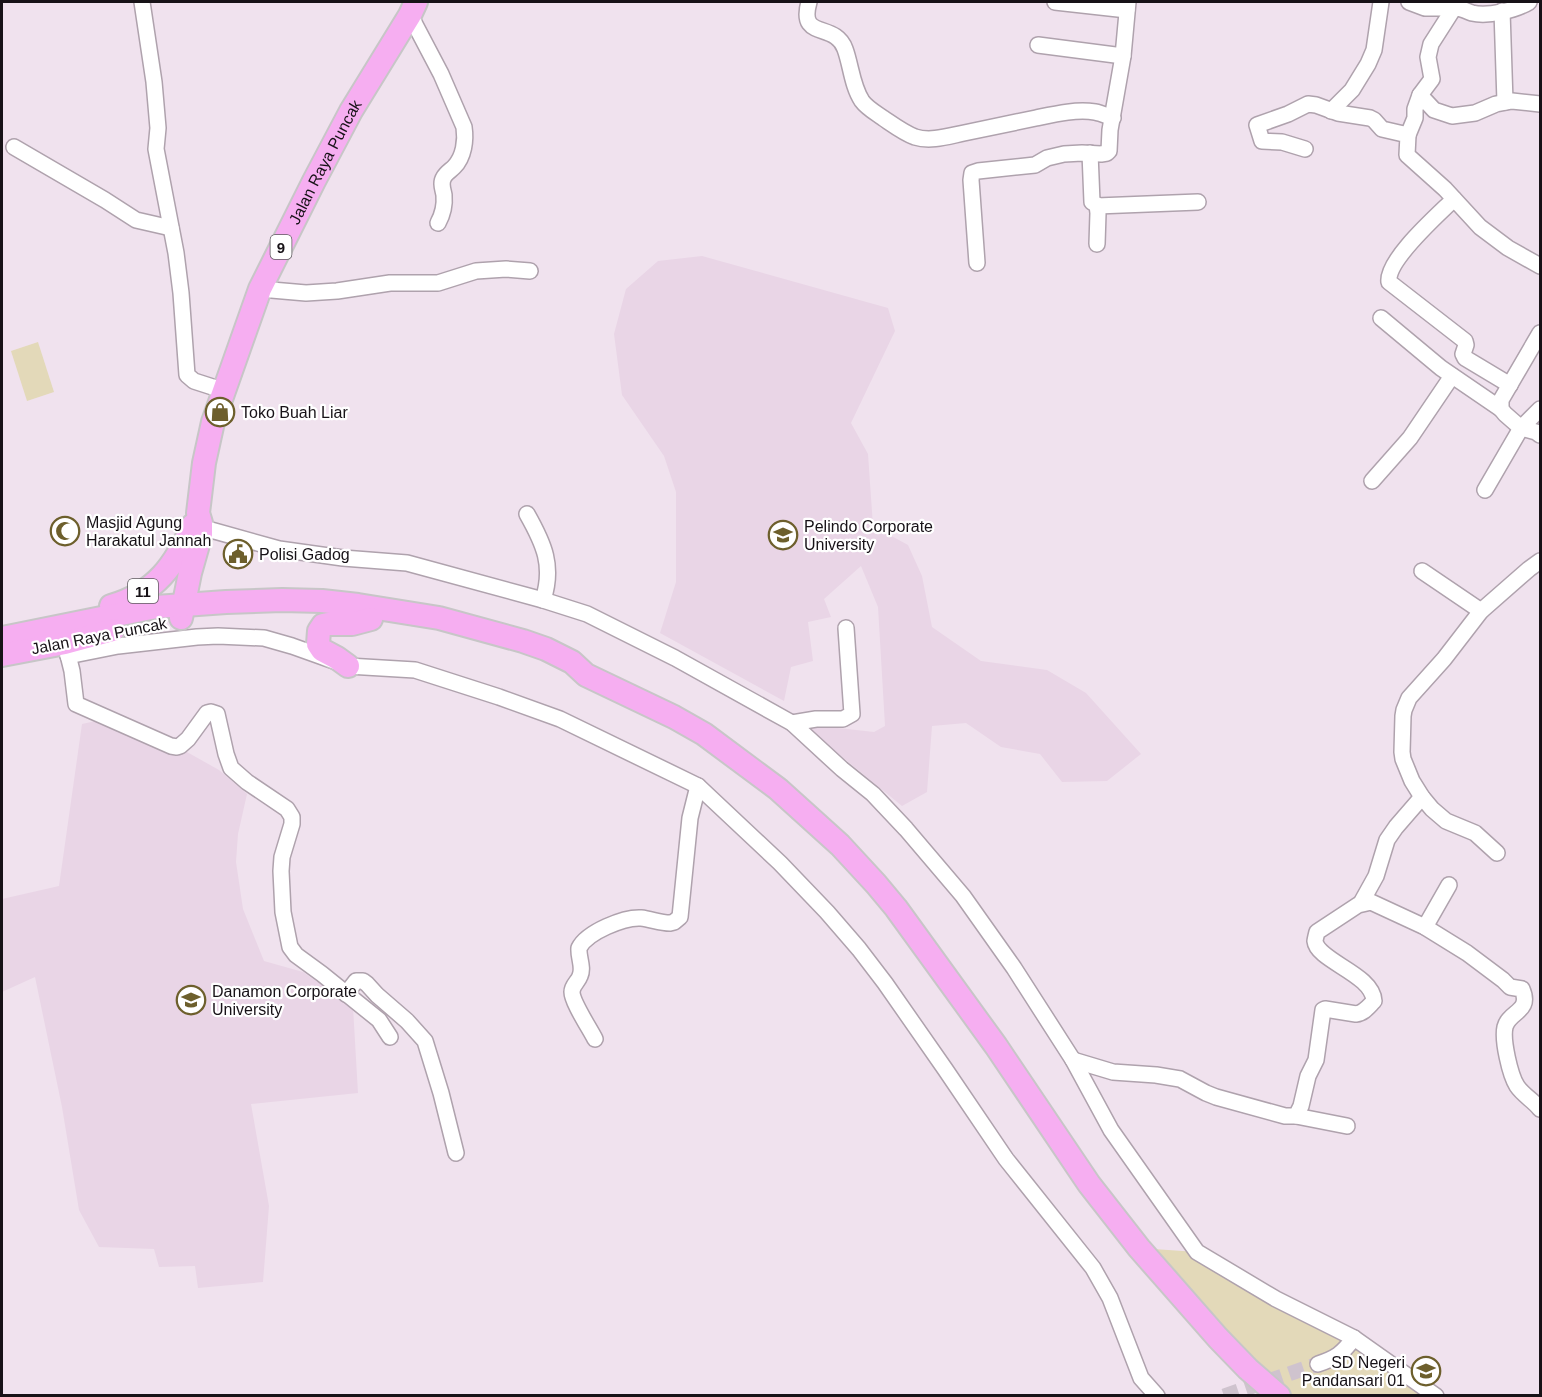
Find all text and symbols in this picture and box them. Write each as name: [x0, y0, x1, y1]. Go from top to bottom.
street label: Jalan Raya Puncak: [285, 96, 365, 227]
road number: 9: [270, 235, 292, 259]
shop icon: Toko Buah Liar: [204, 396, 236, 428]
place label: Toko Buah Liar: [241, 404, 348, 421]
place label: Masjid Agung Harakatul Jannah: [86, 514, 211, 549]
mosque icon: Masjid Agung Harakatul Jannah: [49, 515, 81, 547]
place label: Pelindo Corporate University: [804, 518, 933, 553]
school or university icon: Pelindo Corporate University: [767, 519, 799, 551]
public building icon: Polisi Gadog: [222, 538, 254, 570]
place label: Polisi Gadog: [259, 546, 350, 563]
road number: 11: [128, 579, 158, 603]
street label: Jalan Raya Puncak: [30, 614, 169, 657]
place label: Danamon Corporate University: [212, 983, 357, 1018]
school or university icon: Danamon Corporate University: [175, 984, 207, 1016]
place label: SD Negeri Pandansari 01: [1302, 1354, 1405, 1389]
school or university icon: SD Negeri Pandansari 01: [1410, 1355, 1442, 1387]

